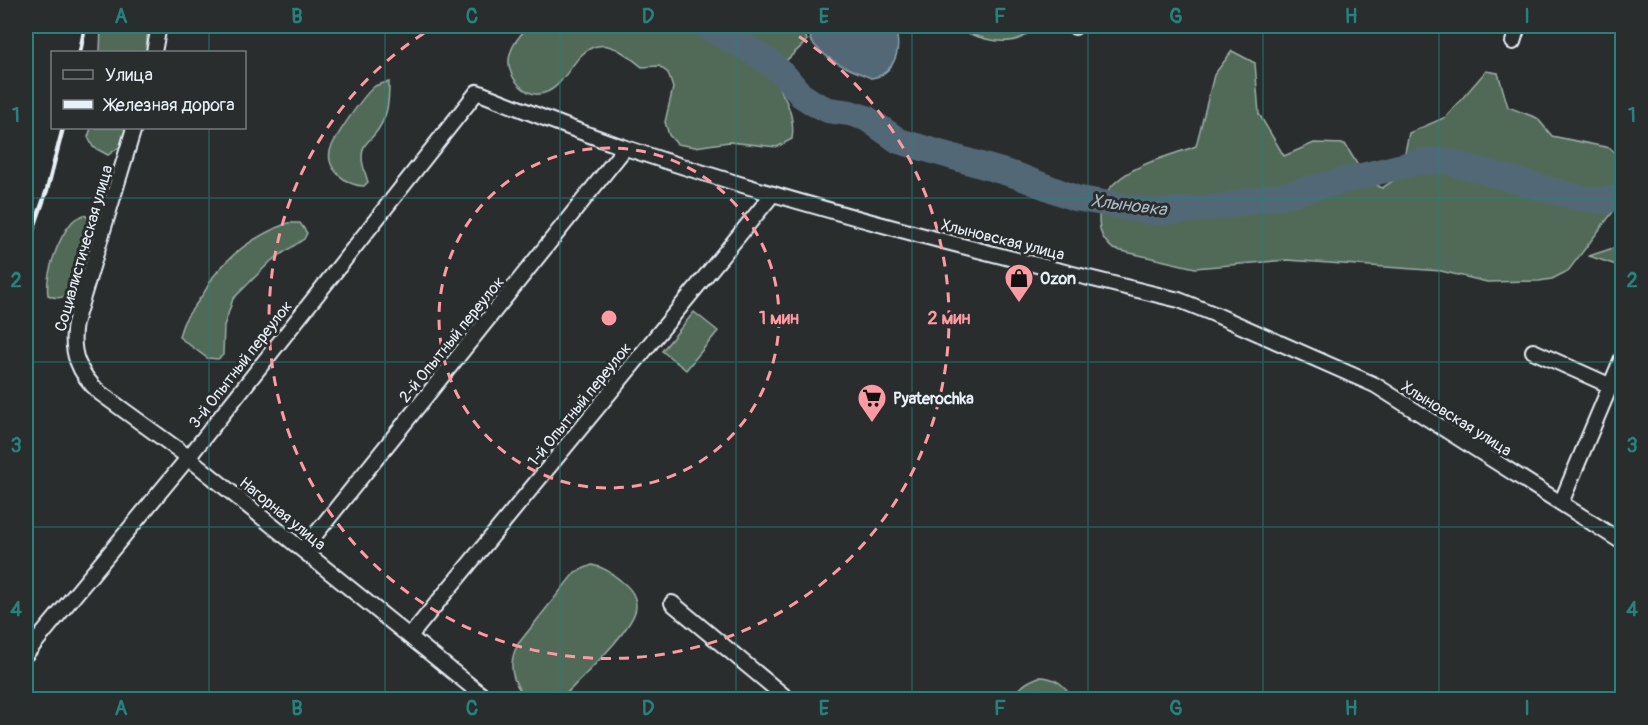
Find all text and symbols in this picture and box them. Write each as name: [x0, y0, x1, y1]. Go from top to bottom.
text: A: [115, 4, 128, 29]
text: B: [291, 4, 303, 29]
text: C: [466, 4, 478, 29]
text: D: [642, 4, 655, 29]
text: E: [819, 4, 830, 29]
text: F: [994, 4, 1006, 29]
text: G: [1169, 4, 1183, 29]
text: H: [1345, 4, 1358, 29]
text: I: [1524, 4, 1530, 29]
legend: [51, 51, 246, 129]
text: Улица: [105, 64, 153, 87]
text: Железная дорога: [102, 94, 235, 117]
text: 1: [12, 103, 20, 128]
text: 1: [1628, 103, 1636, 128]
street label: Социалистическая улица: [51, 163, 117, 334]
water label: Хлыновка: [1090, 189, 1170, 222]
street label: Хлыновская улица: [939, 215, 1067, 265]
shop icon: Ozon: [1003, 262, 1035, 304]
text: 2: [10, 268, 22, 293]
text: 2: [1626, 268, 1638, 293]
place label: Ozon: [1040, 269, 1076, 289]
street label: 2-й Опытный переулок: [395, 273, 509, 407]
street label: 3-й Опытный переулок: [185, 297, 297, 432]
text: 1 мин: [759, 307, 799, 330]
text: 2 мин: [928, 307, 970, 330]
centre of rings: [599, 308, 619, 328]
street label: 1-й Опытный переулок: [524, 339, 636, 471]
street label: Хлыновская улица: [1398, 377, 1515, 461]
supermarket icon: Pyaterochka: [856, 382, 888, 424]
place label: Pyaterochka: [893, 389, 974, 409]
text: 3: [10, 433, 22, 458]
text: 3: [1626, 433, 1638, 458]
street label: Нагорная улица: [235, 473, 330, 555]
text: 4: [10, 597, 22, 622]
text: 4: [1626, 597, 1638, 622]
text: A: [115, 696, 128, 721]
text: B: [291, 696, 303, 721]
text: C: [466, 696, 478, 721]
text: D: [642, 696, 655, 721]
text: E: [819, 696, 830, 721]
text: F: [994, 696, 1006, 721]
text: G: [1169, 696, 1183, 721]
text: H: [1345, 696, 1358, 721]
text: I: [1524, 696, 1530, 721]

